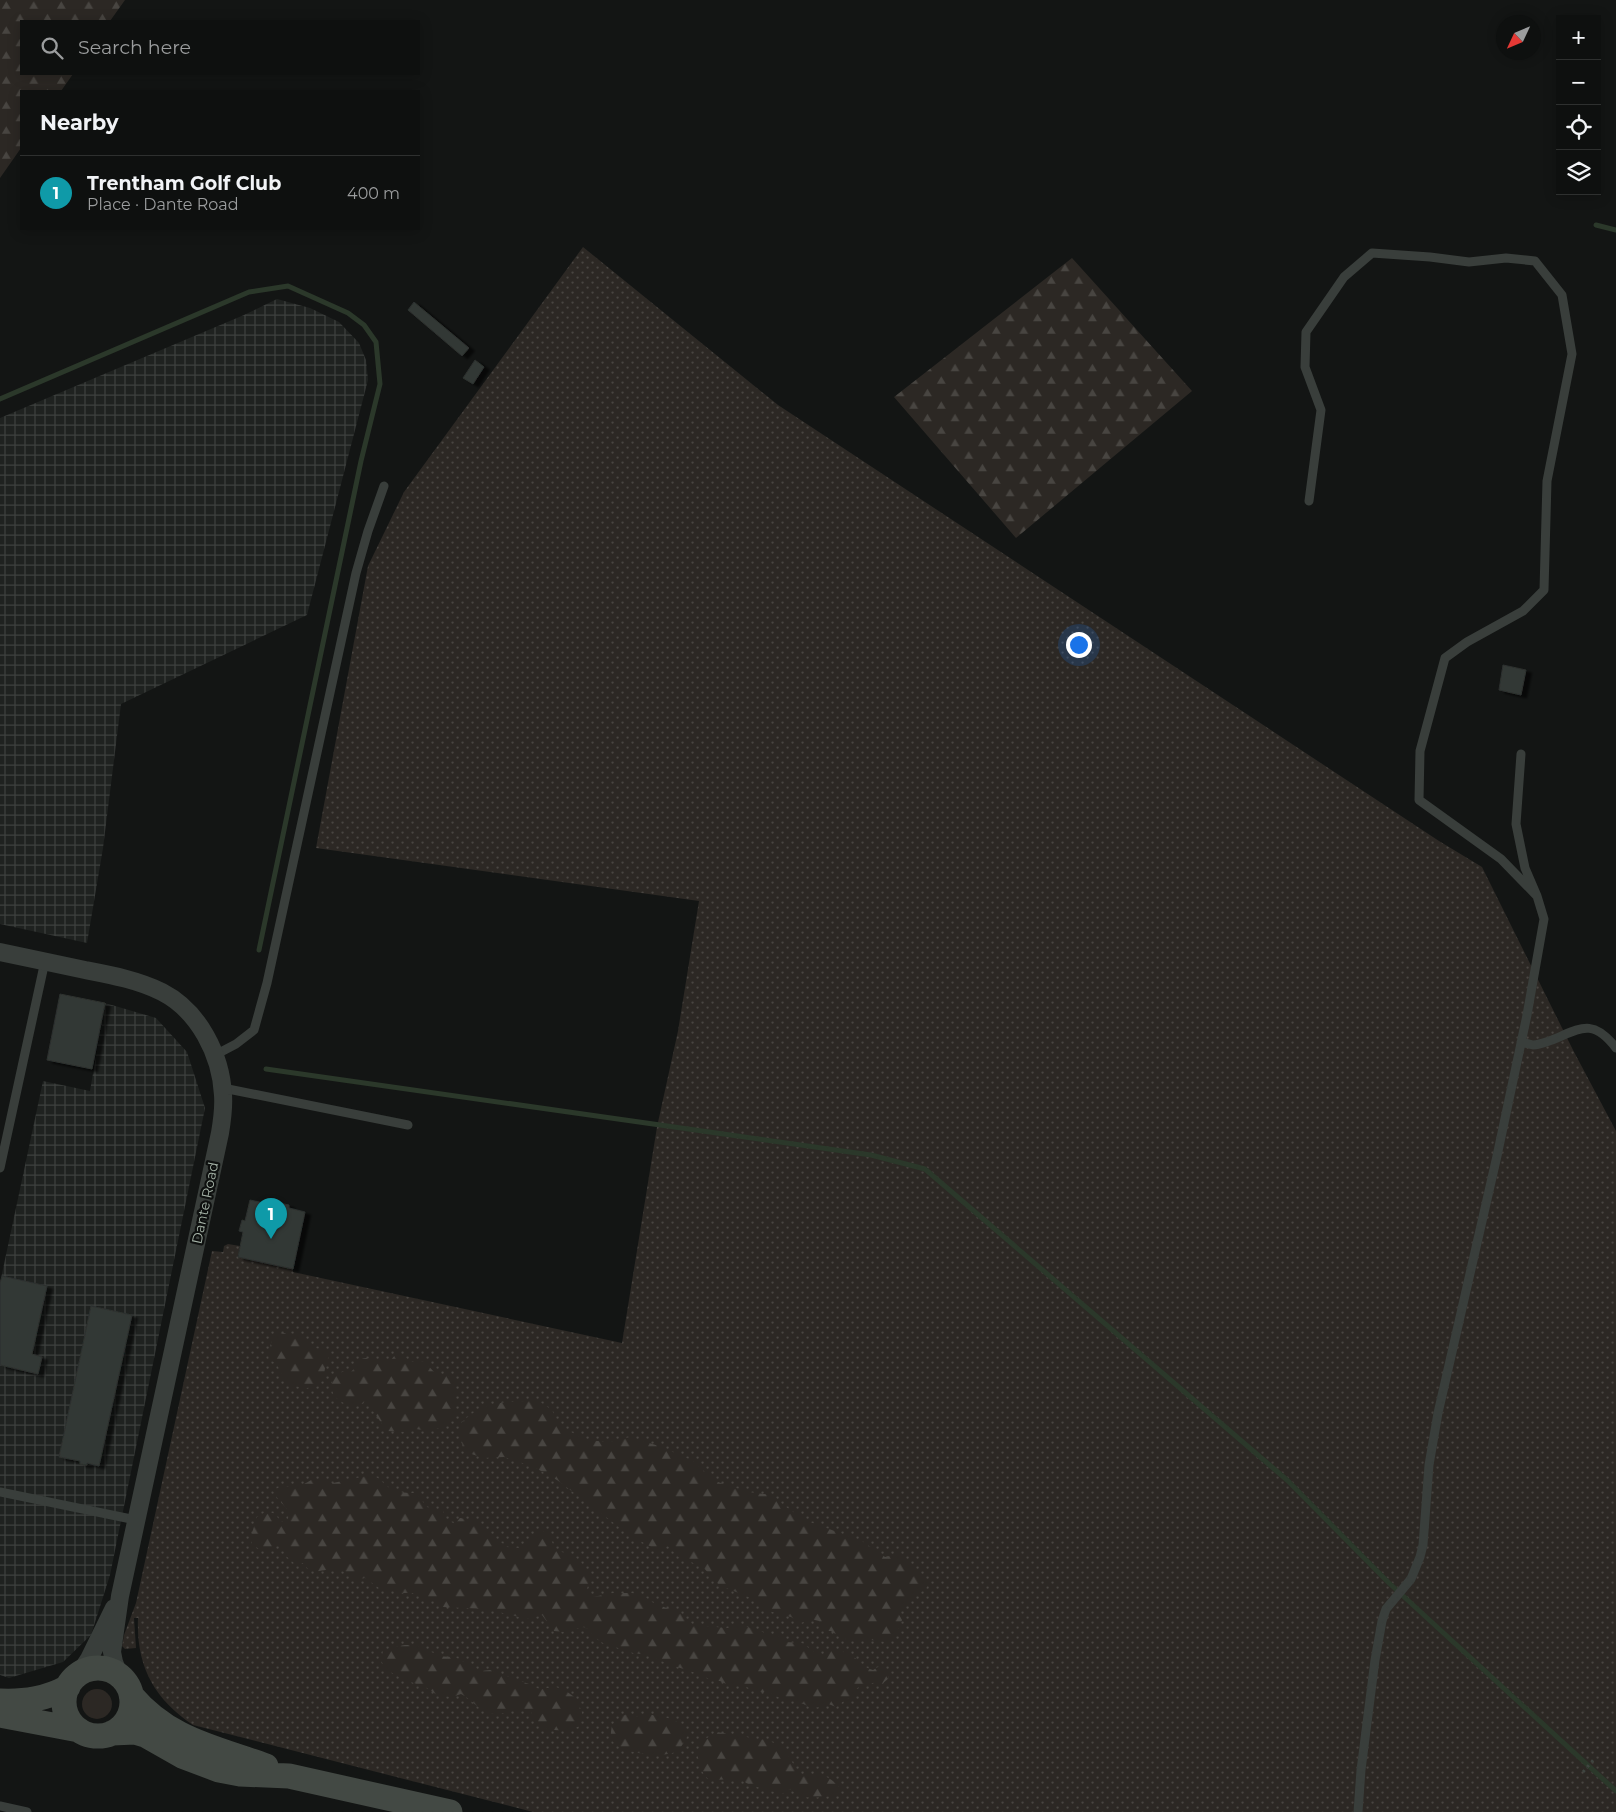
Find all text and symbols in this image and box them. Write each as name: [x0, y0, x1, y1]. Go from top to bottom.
north arrow: [1496, 15, 1541, 60]
map controls: [1556, 15, 1601, 195]
button: +: [1556, 15, 1601, 60]
search box: [20, 20, 420, 75]
icon: search: [38, 34, 66, 62]
text: Search here: [78, 36, 191, 59]
button: −: [1556, 60, 1601, 105]
button: locate: [1556, 105, 1601, 150]
text: Nearby: [40, 110, 119, 135]
button: layers: [1556, 150, 1601, 195]
text: Trentham Golf Club: [87, 172, 281, 195]
text: 1: [53, 184, 59, 203]
text: 400 m: [347, 184, 400, 203]
text: Place · Dante Road: [87, 195, 239, 214]
your location: [1066, 632, 1092, 658]
street label: Dante Road: [188, 1160, 222, 1246]
pin: 1: [255, 1198, 287, 1239]

